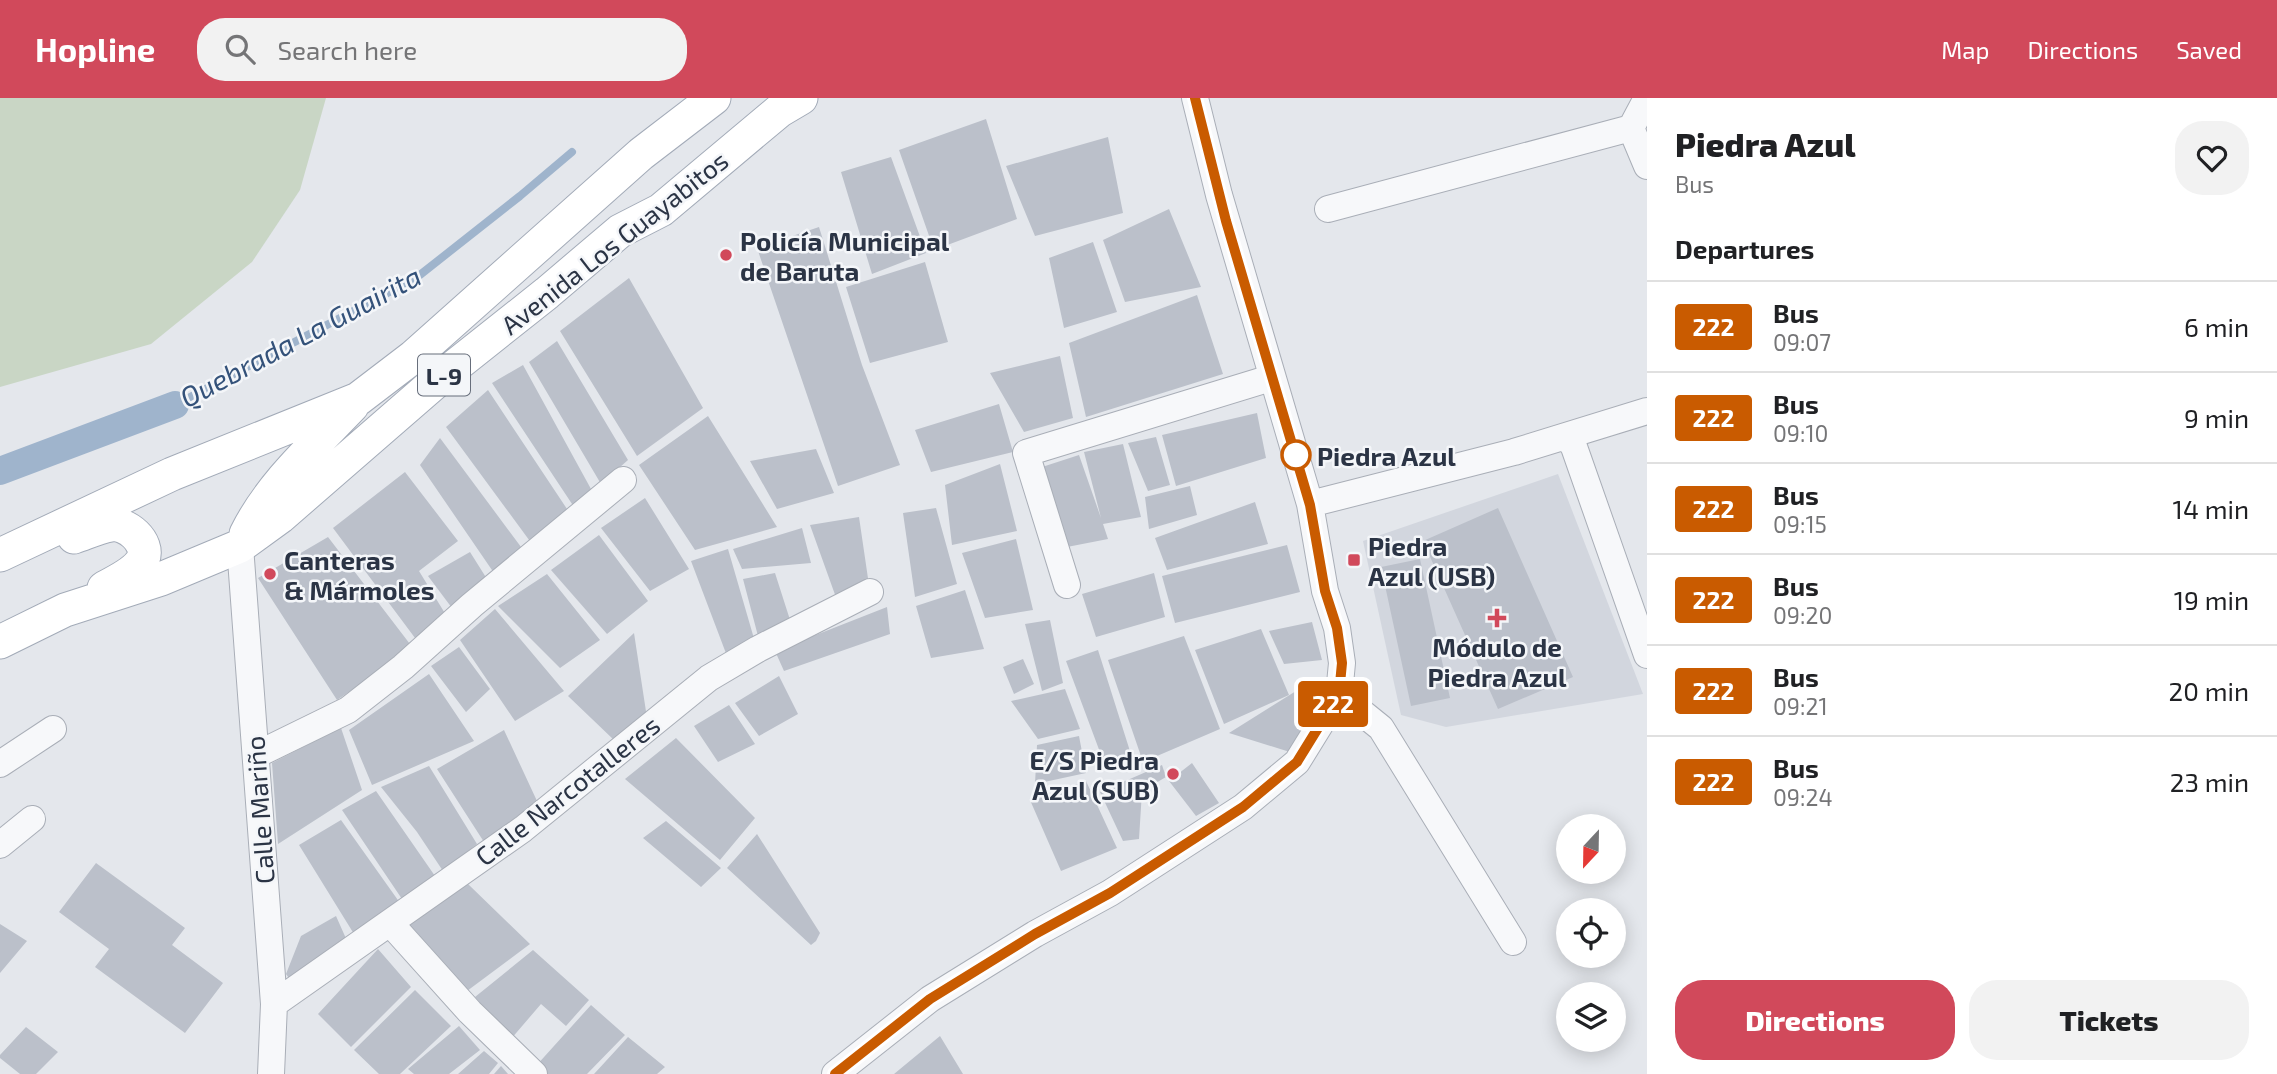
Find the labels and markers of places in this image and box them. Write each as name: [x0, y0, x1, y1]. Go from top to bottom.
place label: Policía Municipal de Baruta: [740, 225, 950, 286]
marker: Policía Municipal de Baruta: [718, 247, 734, 263]
marker: Piedra Azul: [1281, 440, 1311, 470]
place label: Piedra Azul: [1317, 440, 1456, 471]
place label: Piedra Azul (USB): [1368, 530, 1495, 591]
place label: Canteras & Mármoles: [284, 544, 435, 605]
marker: Piedra Azul (USB): [1346, 552, 1362, 568]
marker: Canteras & Mármoles: [262, 566, 278, 582]
marker: Módulo de Piedra Azul: [1487, 608, 1507, 628]
place label: Módulo de Piedra Azul: [1428, 631, 1567, 692]
place label: E/S Piedra Azul (SUB): [1029, 744, 1159, 805]
marker: E/S Piedra Azul (SUB): [1165, 766, 1181, 782]

